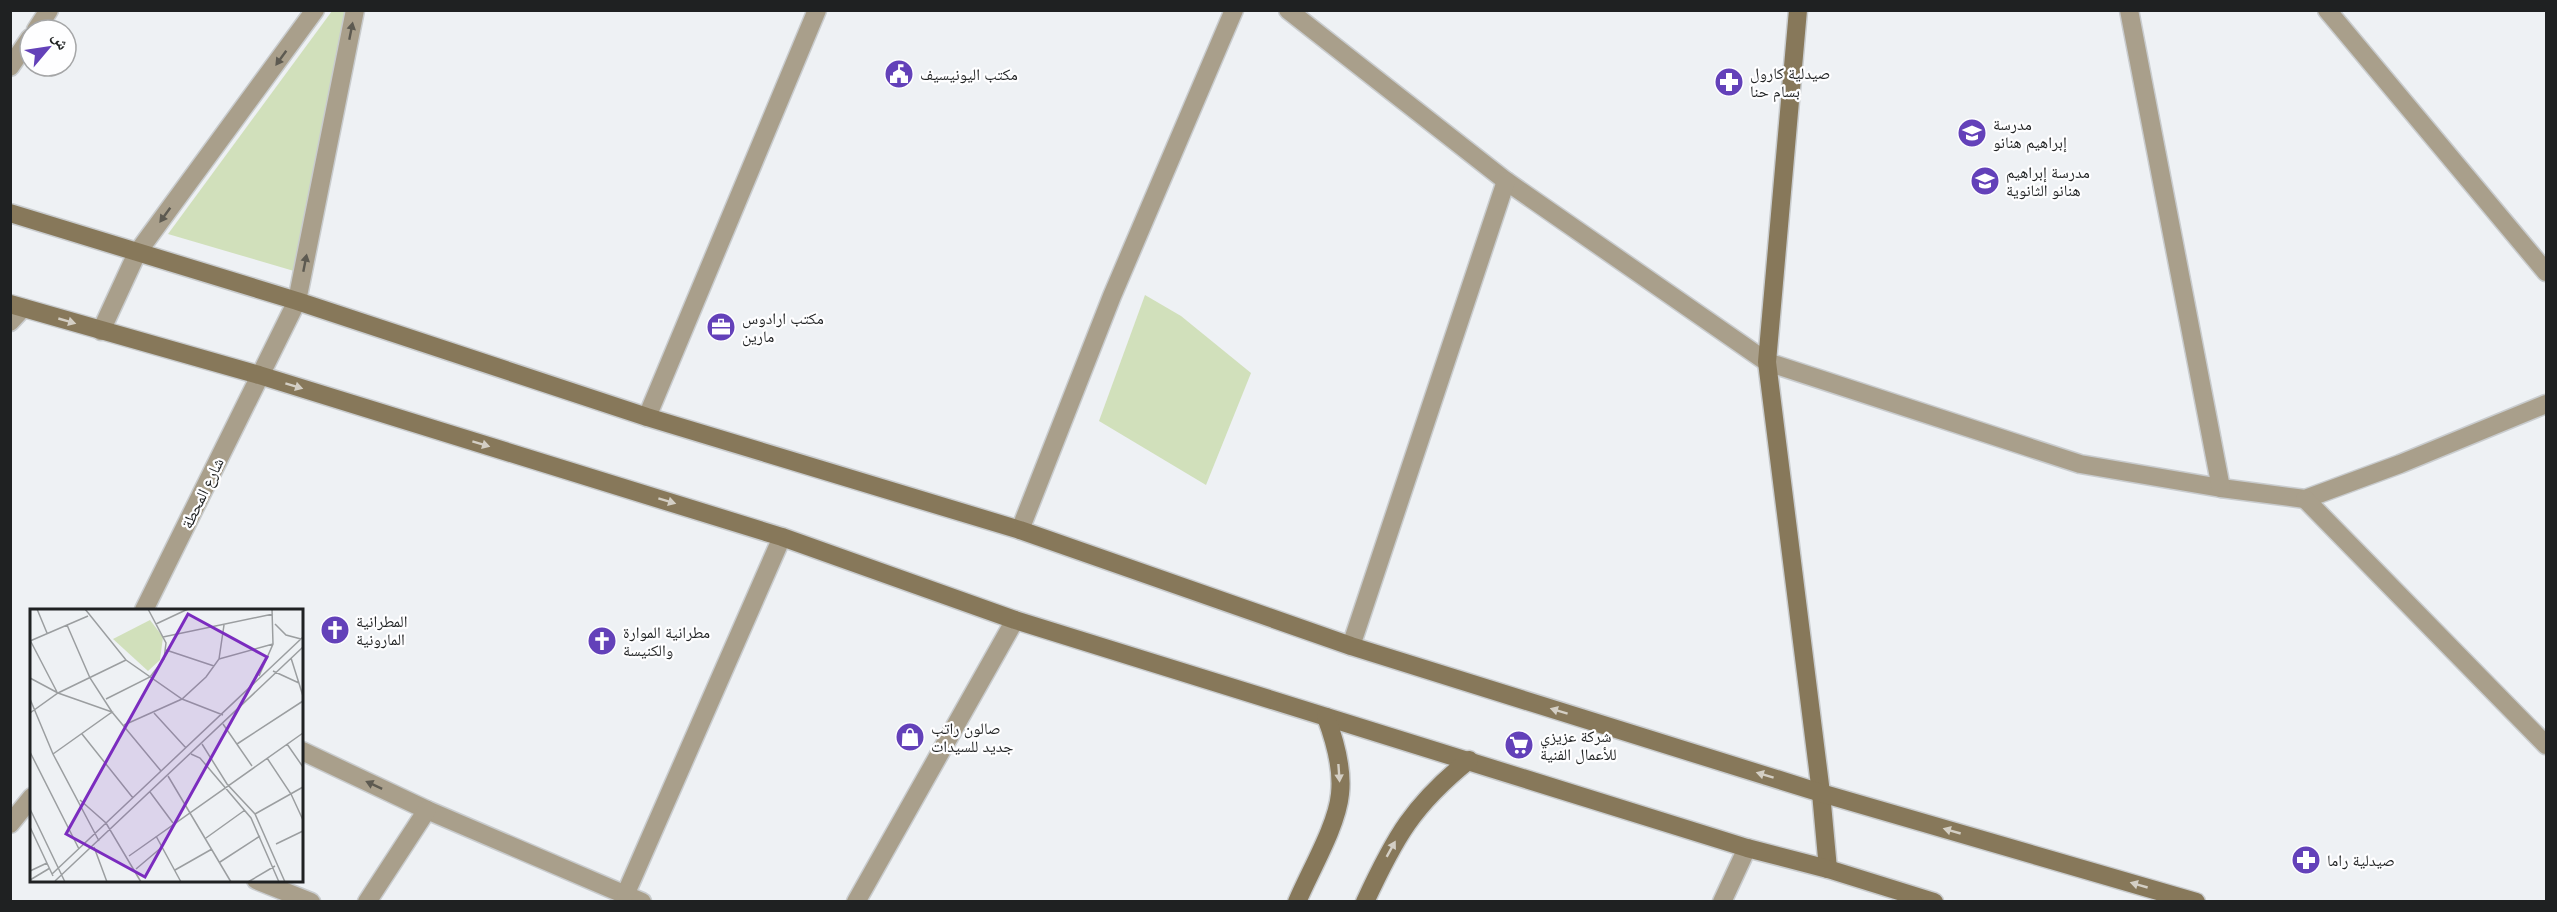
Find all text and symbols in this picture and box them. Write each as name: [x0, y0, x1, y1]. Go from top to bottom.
north arrow: [18, 18, 78, 78]
one-way arrow: [347, 21, 356, 40]
text: ش: [47, 28, 75, 54]
one-way arrow: [275, 49, 287, 65]
public building icon: مكتب اليونيسيف: [883, 58, 915, 90]
place label: صيدلية كارول بسام حنا: [1750, 62, 1830, 102]
place label: مكتب اليونيسيف: [920, 63, 1018, 85]
pharmacy icon: صيدلية كارول بسام حنا: [1713, 66, 1745, 98]
place label: مدرسة إبراهيم هنانو: [1993, 113, 2067, 153]
school or university icon: مدرسة إبراهيم هنانو: [1956, 117, 1988, 149]
place label: مدرسة إبراهيم هنانو الثانوية: [2006, 161, 2090, 201]
school or university icon: مدرسة إبراهيم هنانو الثانوية: [1969, 165, 2001, 197]
one-way arrow: [160, 207, 172, 222]
one-way arrow: [301, 254, 310, 273]
place label: مكتب ارادوس مارين: [742, 307, 824, 347]
office icon: مكتب ارادوس مارين: [705, 311, 737, 343]
one-way arrow: [58, 317, 76, 326]
one-way arrow: [285, 382, 303, 391]
one-way arrow: [472, 439, 490, 449]
street label: شارع المحطة: [175, 454, 229, 532]
one-way arrow: [658, 497, 676, 506]
inset map: [30, 609, 303, 882]
place label: المطرانية المارونية: [356, 610, 408, 650]
church icon: المطرانية المارونية: [319, 614, 351, 646]
place label: مطرانية الموارة والكنيسة: [623, 621, 710, 661]
church icon: مطرانية الموارة والكنيسة: [586, 625, 618, 657]
one-way arrow: [1550, 706, 1568, 715]
place label: صالون راتب جديد للسيدات: [931, 717, 1013, 757]
shop icon: صالون راتب جديد للسيدات: [894, 721, 926, 753]
place label: شركة عزيزي للأعمال الفنية: [1540, 725, 1617, 765]
supermarket icon: شركة عزيزي للأعمال الفنية: [1503, 729, 1535, 761]
one-way arrow: [1335, 764, 1344, 783]
one-way arrow: [1756, 770, 1774, 780]
one-way arrow: [366, 780, 383, 789]
one-way arrow: [1943, 826, 1961, 835]
one-way arrow: [1386, 840, 1396, 857]
pharmacy icon: صيدلية راما: [2290, 844, 2322, 876]
place label: صيدلية راما: [2327, 849, 2395, 871]
one-way arrow: [2130, 880, 2148, 889]

